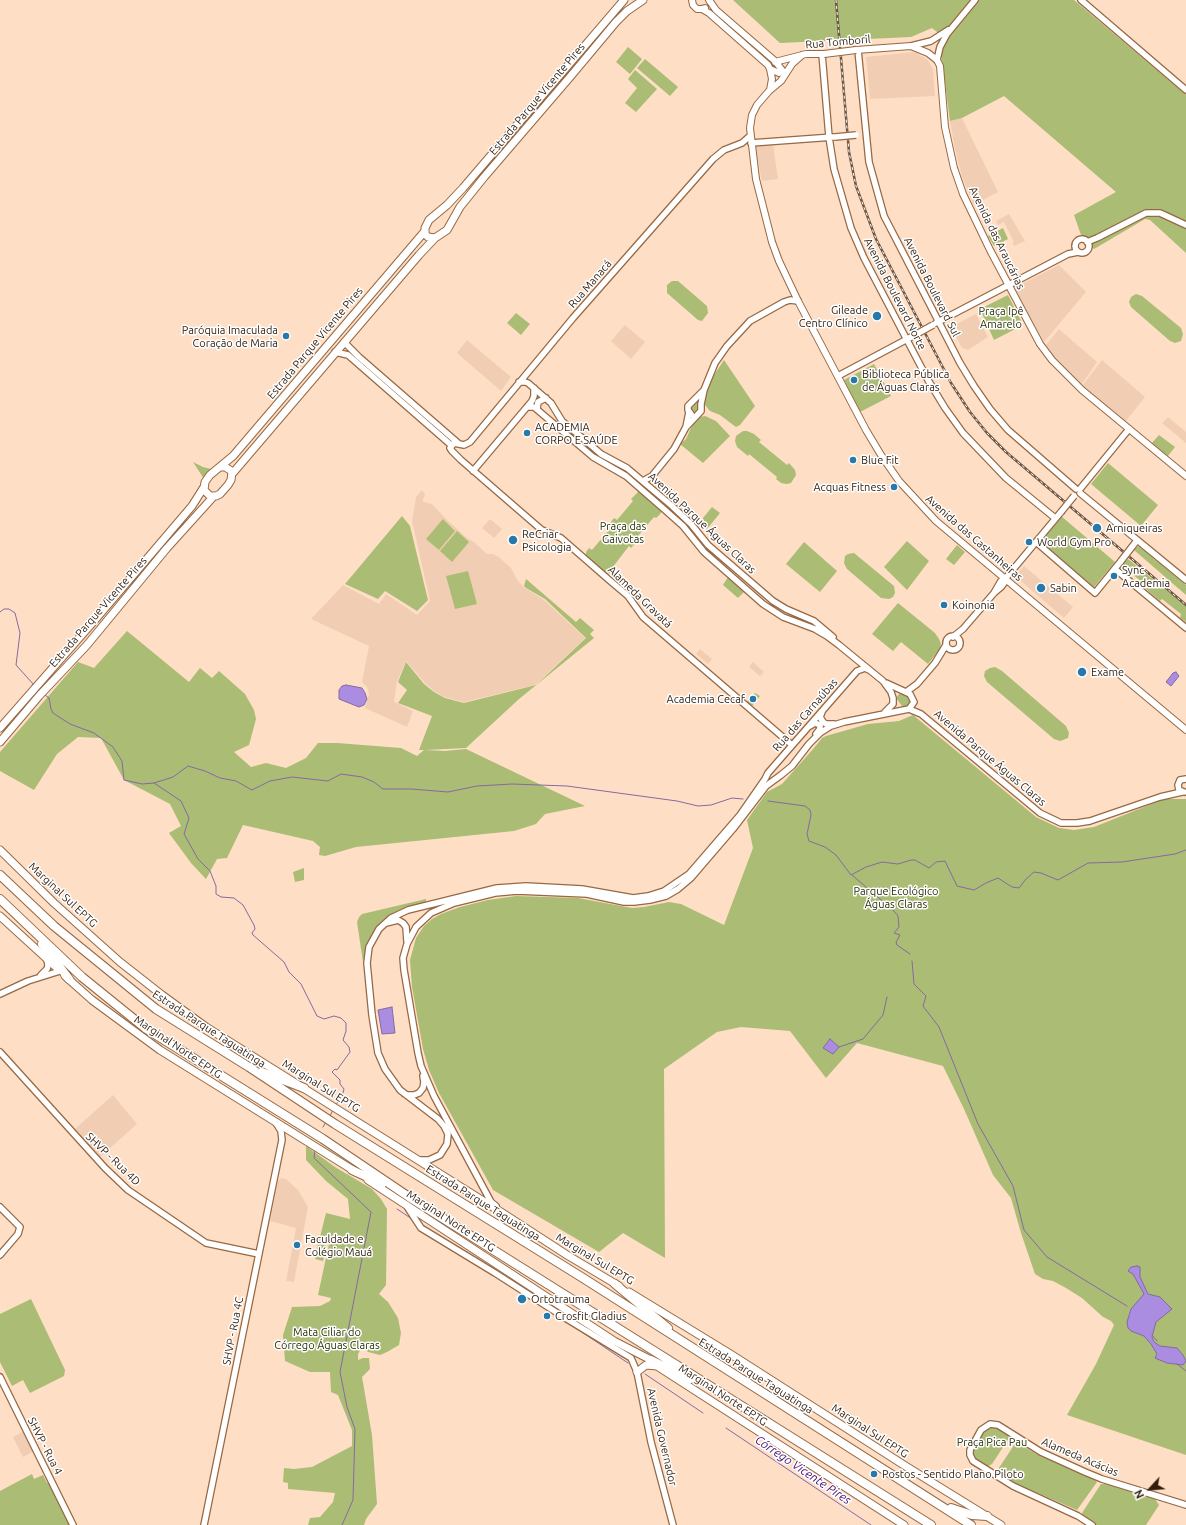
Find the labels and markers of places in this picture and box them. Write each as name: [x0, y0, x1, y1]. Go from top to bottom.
place label: Gileade Centro Clínico: [799, 303, 868, 329]
marker: Gileade Centro Clínico: [871, 310, 883, 322]
place label: Paróquia Imaculada Coração de Maria: [182, 323, 278, 349]
marker: Paróquia Imaculada Coração de Maria: [281, 331, 291, 341]
place label: Biblioteca Pública de Águas Claras: [862, 367, 949, 393]
marker: Biblioteca Pública de Águas Claras: [849, 375, 859, 385]
place label: ACADEMIA CORPO E SAÚDE: [535, 420, 618, 446]
marker: ACADEMIA CORPO E SAÚDE: [522, 428, 532, 438]
place label: Blue Fit: [861, 453, 899, 467]
marker: Blue Fit: [848, 455, 858, 465]
place label: Acquas Fitness: [813, 480, 886, 494]
marker: Acquas Fitness: [889, 482, 899, 492]
place label: Arniqueiras: [1106, 521, 1162, 535]
marker: Arniqueiras: [1091, 522, 1103, 534]
place label: ReCriar Psicologia: [522, 527, 572, 553]
marker: ReCriar Psicologia: [507, 534, 519, 546]
place label: World Gym Pro: [1037, 535, 1111, 549]
marker: World Gym Pro: [1024, 537, 1034, 547]
place label: Sync Academia: [1122, 563, 1170, 589]
marker: Sync Academia: [1109, 571, 1119, 581]
place label: Sabin: [1050, 581, 1077, 595]
marker: Sabin: [1035, 582, 1047, 594]
place label: Koinonia: [952, 598, 995, 612]
marker: Koinonia: [939, 600, 949, 610]
place label: Exame: [1091, 665, 1124, 679]
marker: Exame: [1076, 666, 1088, 678]
place label: Academia Cecaf: [667, 692, 745, 706]
marker: Academia Cecaf: [748, 694, 758, 704]
place label: Faculdade e Colégio Mauá: [305, 1232, 372, 1258]
marker: Faculdade e Colégio Mauá: [292, 1240, 302, 1250]
place label: Ortotrauma: [531, 1292, 590, 1306]
marker: Ortotrauma: [516, 1293, 528, 1305]
place label: Crosfit Gladius: [555, 1309, 627, 1323]
marker: Crosfit Gladius: [542, 1311, 552, 1321]
place label: Postos - Sentido Plano Piloto: [882, 1467, 1024, 1481]
marker: Postos - Sentido Plano Piloto: [869, 1469, 879, 1479]

